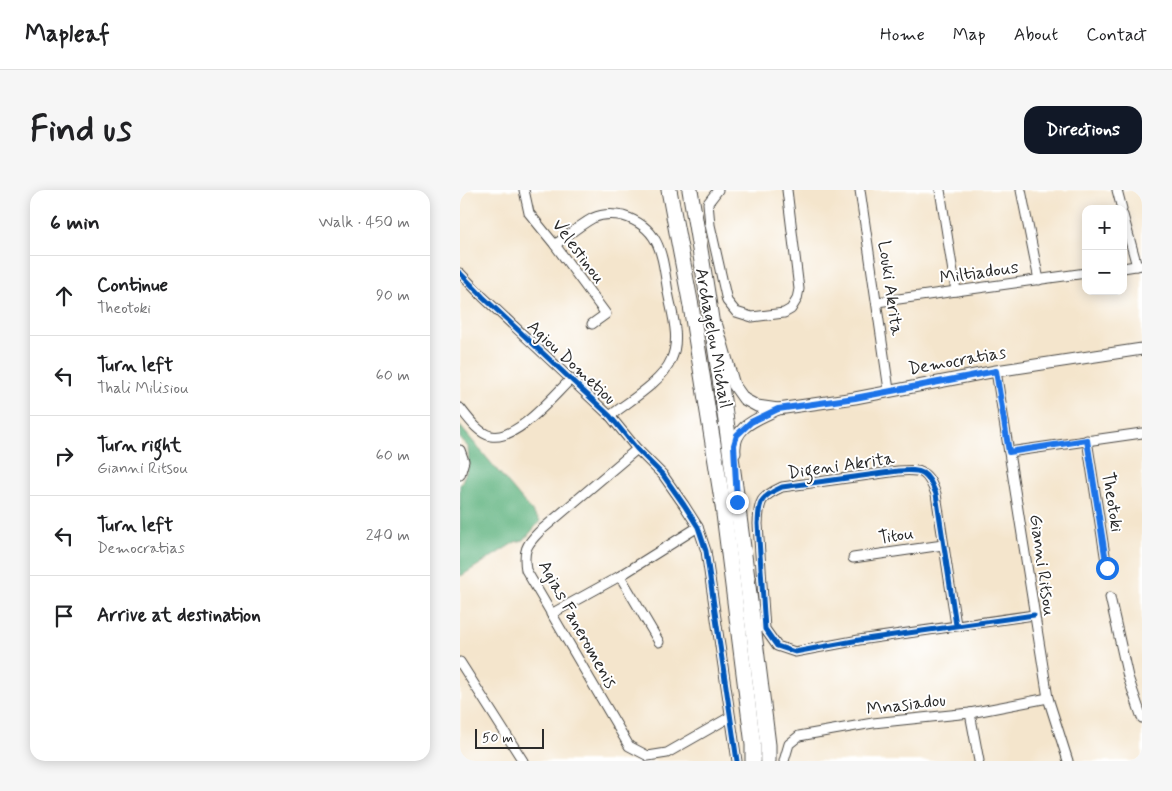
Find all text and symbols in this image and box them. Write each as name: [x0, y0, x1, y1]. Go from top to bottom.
text: Mapleaf: [25, 19, 110, 50]
text: Home: [880, 23, 925, 47]
text: Map: [953, 23, 986, 47]
text: About: [1014, 23, 1058, 47]
text: Contact: [1086, 23, 1147, 47]
button: Directions: [1024, 106, 1142, 154]
text: Find us: [30, 107, 132, 153]
map controls: [1082, 205, 1127, 295]
button: +: [1082, 205, 1127, 250]
text: 6 min: [50, 209, 100, 237]
text: Walk · 450 m: [319, 212, 410, 233]
street label: Velestinou: [546, 214, 611, 289]
street label: Louki Akrita: [871, 239, 909, 337]
button: −: [1082, 250, 1127, 295]
street label: Miltiadous: [938, 256, 1020, 290]
street label: Archagelou Michail: [689, 266, 737, 410]
text: Continue: [97, 273, 168, 298]
icon: ahead: [50, 282, 78, 310]
text: 90 m: [376, 285, 410, 306]
text: Theotoki: [97, 298, 151, 319]
street label: Agiou Dometiou: [521, 315, 621, 410]
street label: Democratias: [906, 341, 1008, 381]
text: Turn left: [97, 353, 173, 378]
icon: left: [50, 362, 78, 390]
text: 60 m: [376, 365, 410, 386]
text: Thali Milisiou: [97, 378, 189, 399]
text: Turn right: [97, 433, 181, 458]
icon: right: [50, 442, 78, 470]
text: 60 m: [376, 445, 410, 466]
street label: Digeni Akrita: [786, 447, 897, 487]
text: Gianni Ritsou: [97, 458, 188, 479]
street label: Theotoki: [1095, 470, 1129, 534]
route end: [726, 491, 749, 514]
text: Turn left: [97, 513, 173, 538]
street label: Gianni Ritsou: [1023, 513, 1061, 618]
icon: left: [50, 522, 78, 550]
street label: Titou: [877, 522, 915, 550]
text: 240 m: [366, 525, 410, 546]
text: Democratias: [97, 538, 185, 559]
street label: Agias Faneromenis: [532, 556, 622, 693]
route start: [1096, 557, 1119, 580]
icon: arrive: [50, 602, 78, 630]
text: Arrive at destination: [97, 603, 261, 628]
street label: Mnasiadou: [865, 688, 947, 722]
scale bar: [475, 726, 544, 749]
text: 50 m: [482, 729, 513, 747]

